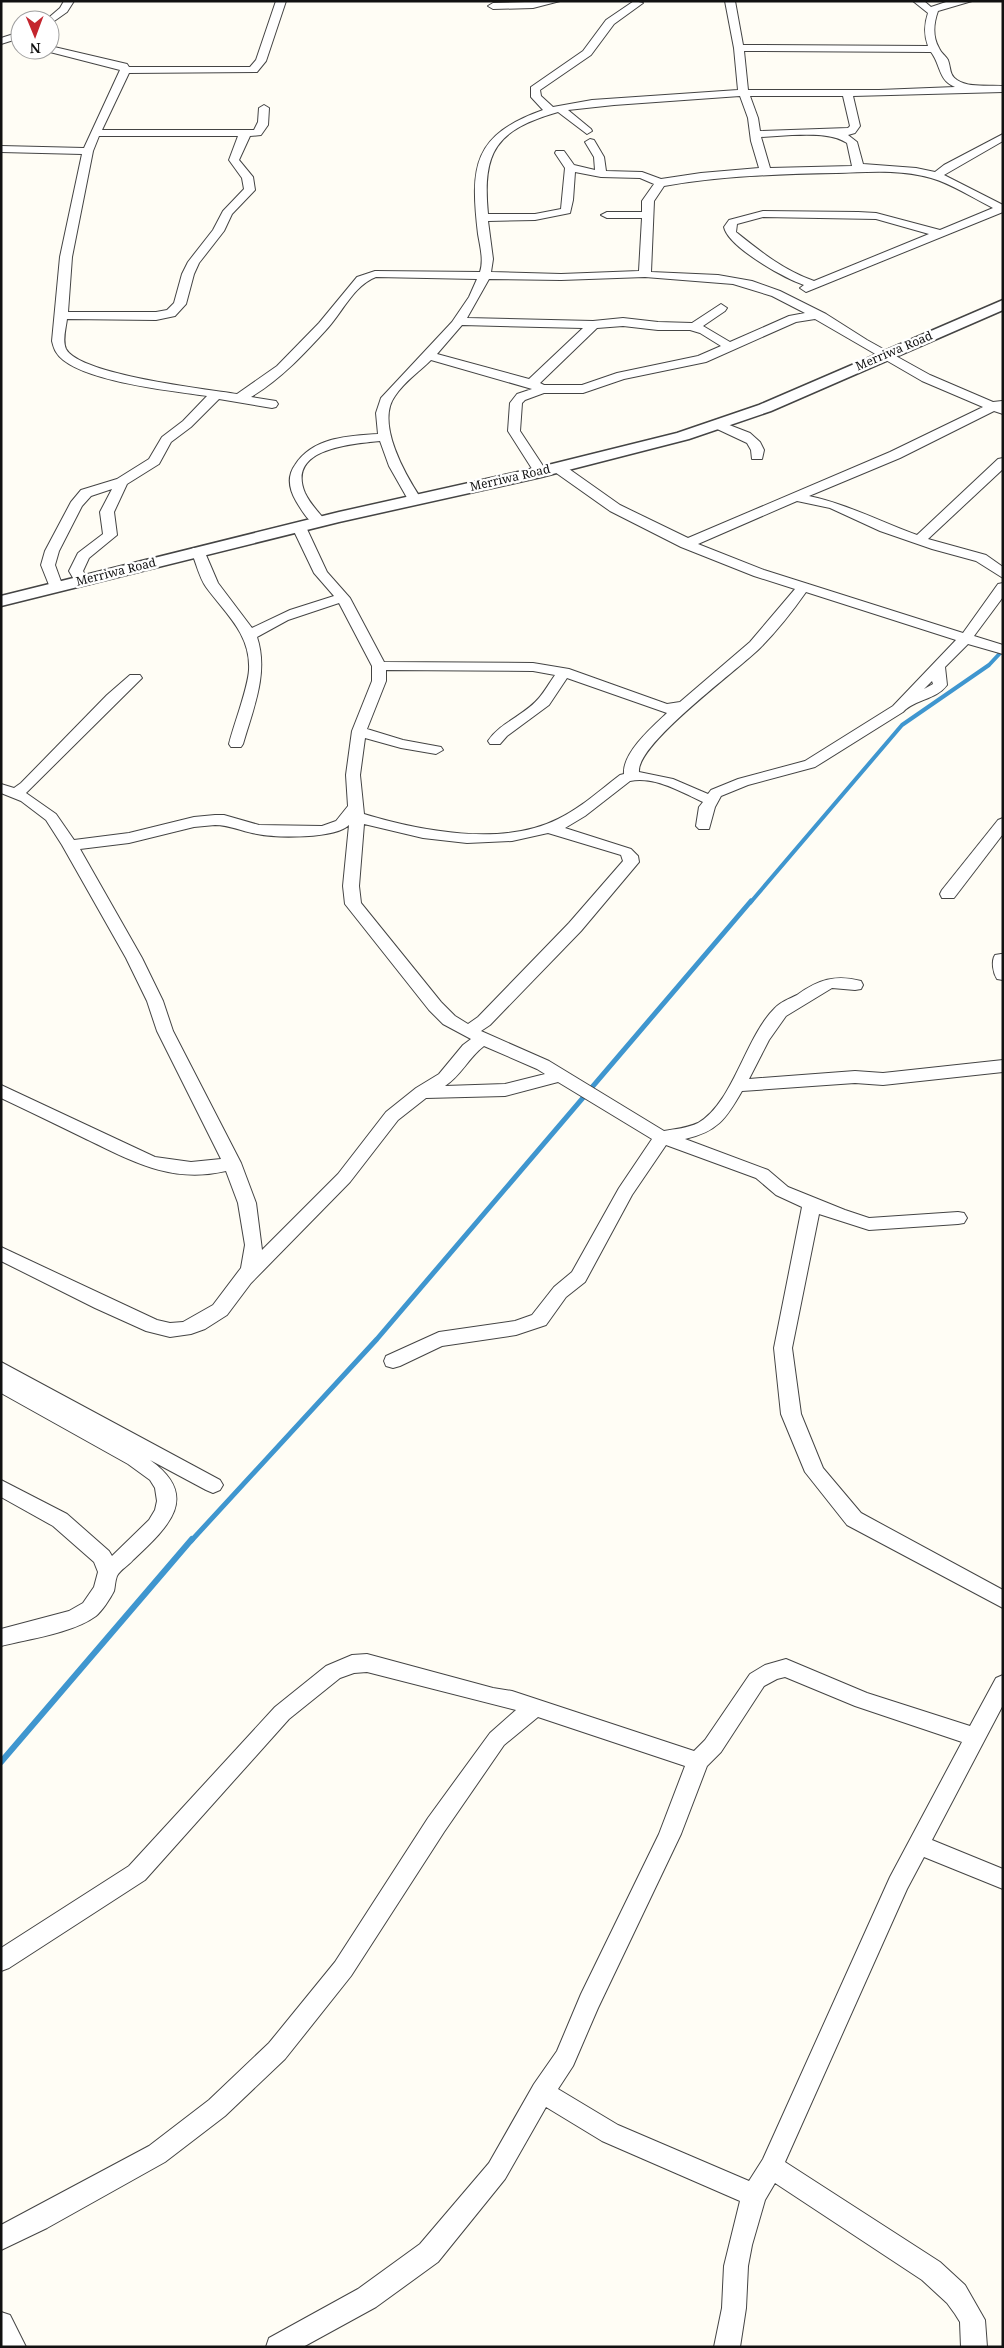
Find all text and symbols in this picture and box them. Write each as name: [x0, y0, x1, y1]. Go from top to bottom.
north arrow: [10, 10, 60, 60]
text: N: [30, 39, 41, 58]
street label: Merriwa Road: [853, 326, 935, 374]
street label: Merriwa Road: [468, 460, 552, 495]
street label: Merriwa Road: [74, 553, 158, 590]

